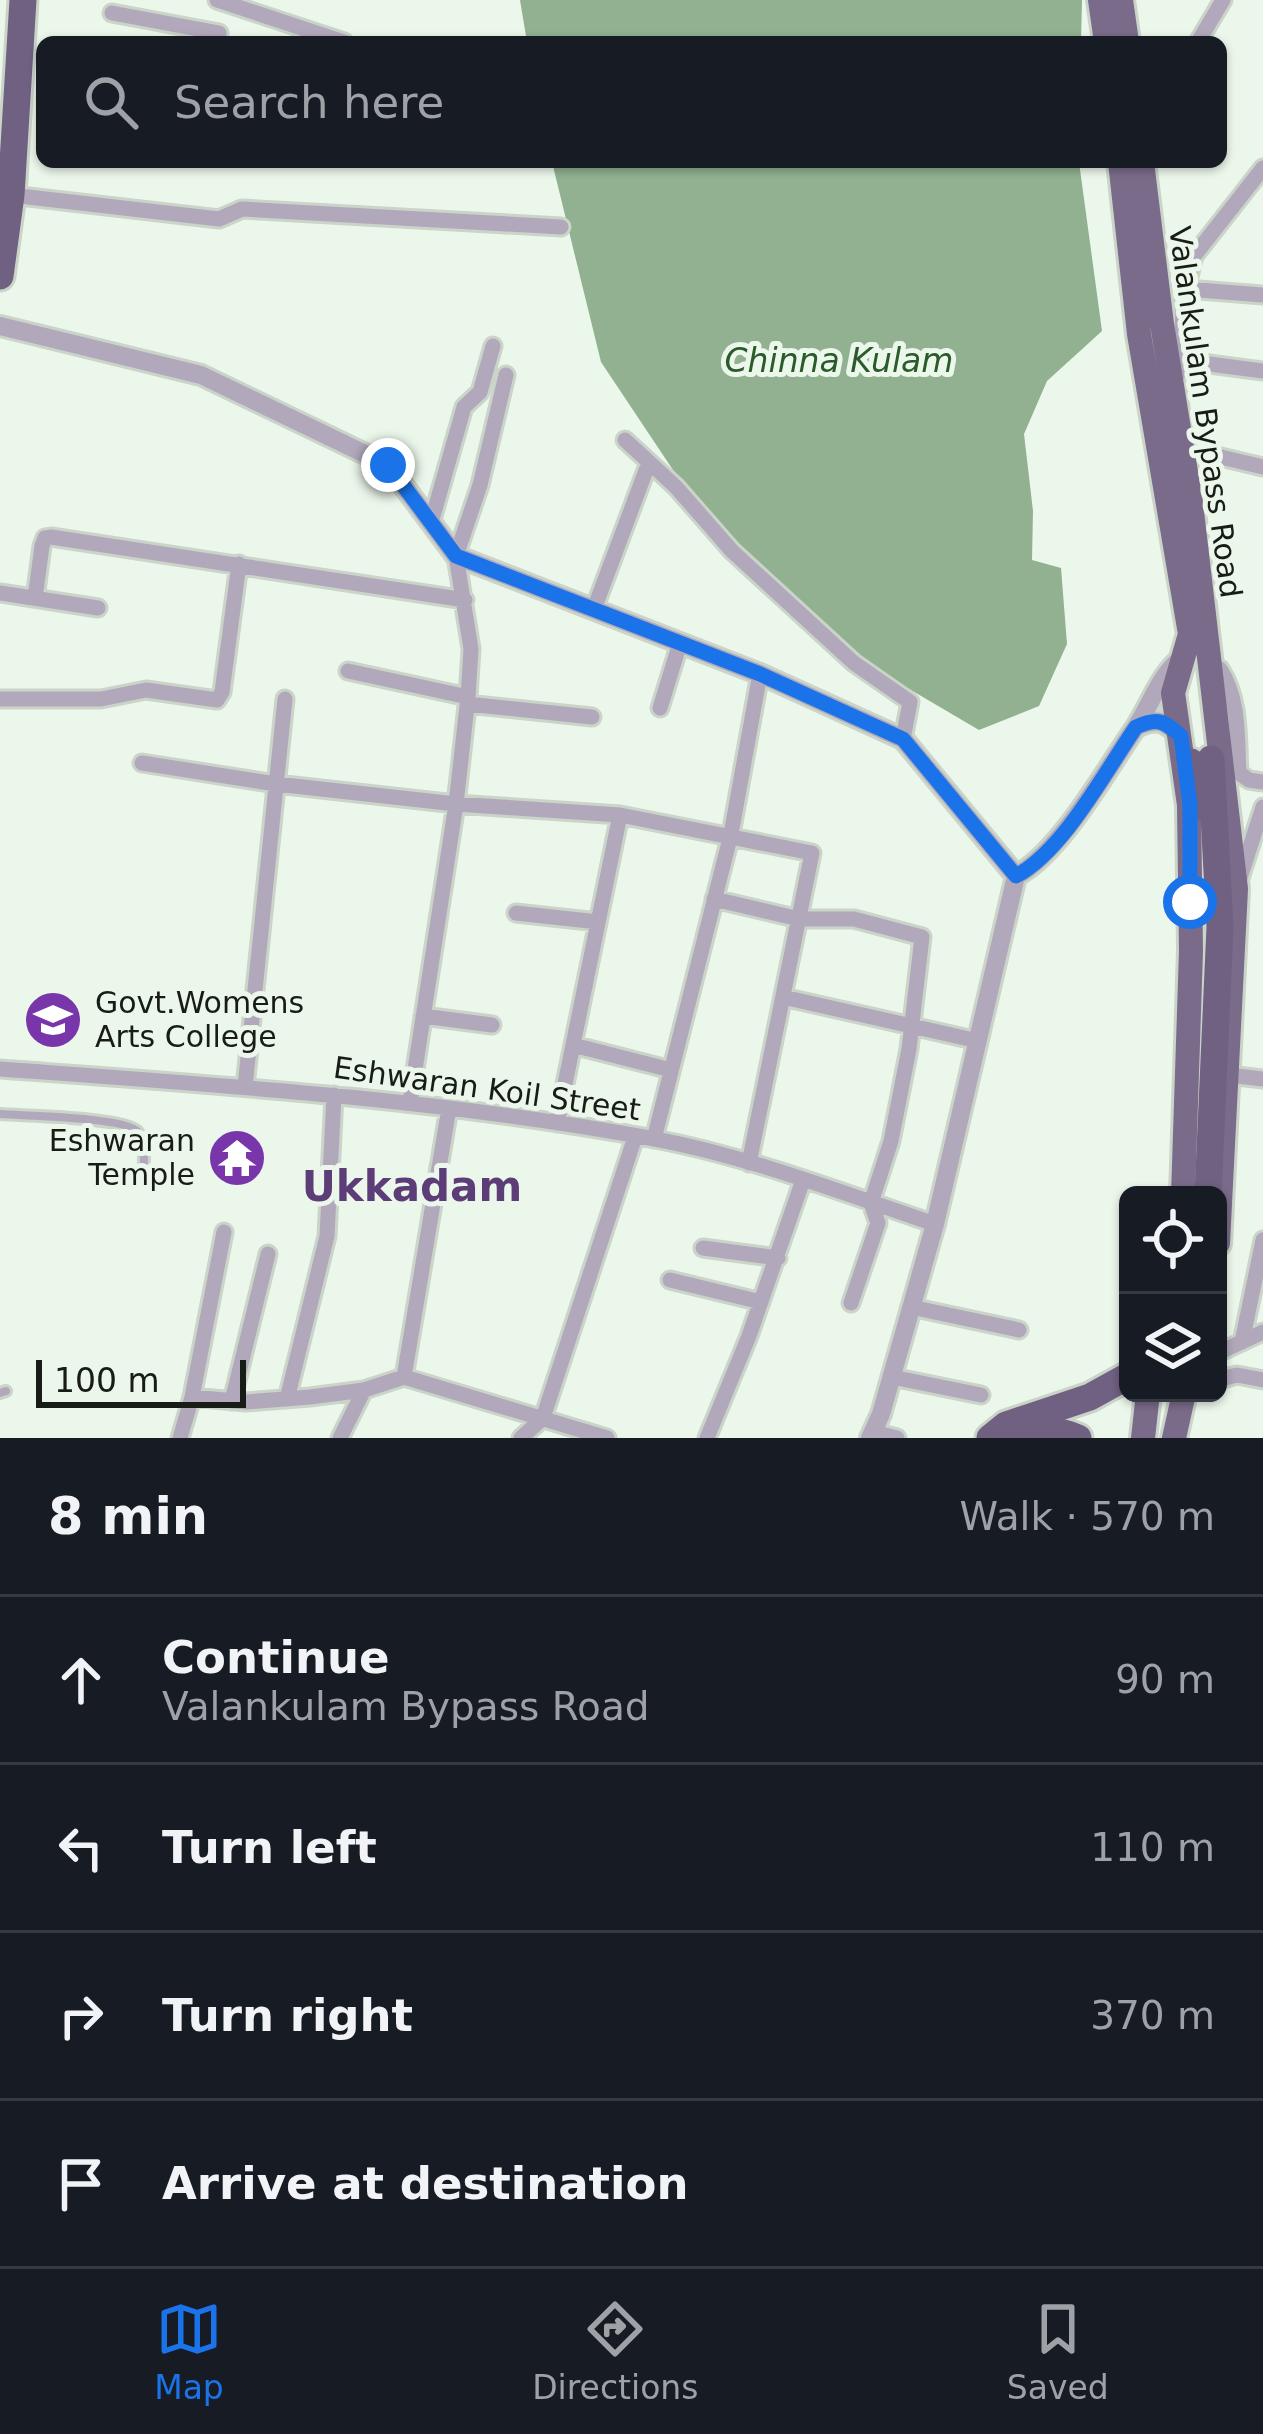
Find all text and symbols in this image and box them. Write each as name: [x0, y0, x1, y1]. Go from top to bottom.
search box: [36, 36, 1227, 168]
icon: search: [78, 69, 144, 135]
text: Search here: [174, 76, 444, 129]
street label: Valankulam Bypass Road: [1162, 224, 1249, 600]
water label: Chinna Kulam: [725, 341, 953, 380]
route end: [361, 438, 415, 492]
route start: [1163, 875, 1217, 929]
place label: Govt.Womens Arts College: [95, 985, 304, 1054]
school or university icon: Govt.Womens Arts College: [22, 989, 84, 1051]
street label: Eshwaran Koil Street: [331, 1050, 643, 1127]
place label: Eshwaran Temple: [49, 1123, 195, 1192]
temple icon: Eshwaran Temple: [206, 1127, 268, 1189]
district label: Ukkadam: [302, 1162, 522, 1211]
map controls: [1119, 1186, 1227, 1402]
button: locate: [1119, 1186, 1227, 1294]
button: layers: [1119, 1294, 1227, 1402]
scale bar: [36, 1354, 246, 1407]
text: 100 m: [54, 1361, 160, 1400]
text: 8 min: [48, 1487, 208, 1546]
text: Walk · 570 m: [960, 1494, 1215, 1539]
text: Continue: [162, 1631, 390, 1684]
icon: ahead: [48, 1647, 114, 1713]
text: 90 m: [1115, 1657, 1215, 1702]
text: Valankulam Bypass Road: [162, 1684, 650, 1729]
icon: left: [48, 1815, 114, 1881]
text: Turn left: [162, 1821, 377, 1874]
text: 110 m: [1090, 1825, 1215, 1870]
icon: right: [48, 1983, 114, 2049]
text: Turn right: [162, 1989, 413, 2042]
text: 370 m: [1090, 1993, 1215, 2038]
icon: arrive: [48, 2151, 114, 2217]
text: Arrive at destination: [162, 2157, 688, 2210]
tab: Map: [154, 2296, 224, 2407]
tab: Directions: [532, 2296, 698, 2407]
tab: Saved: [1007, 2296, 1109, 2407]

